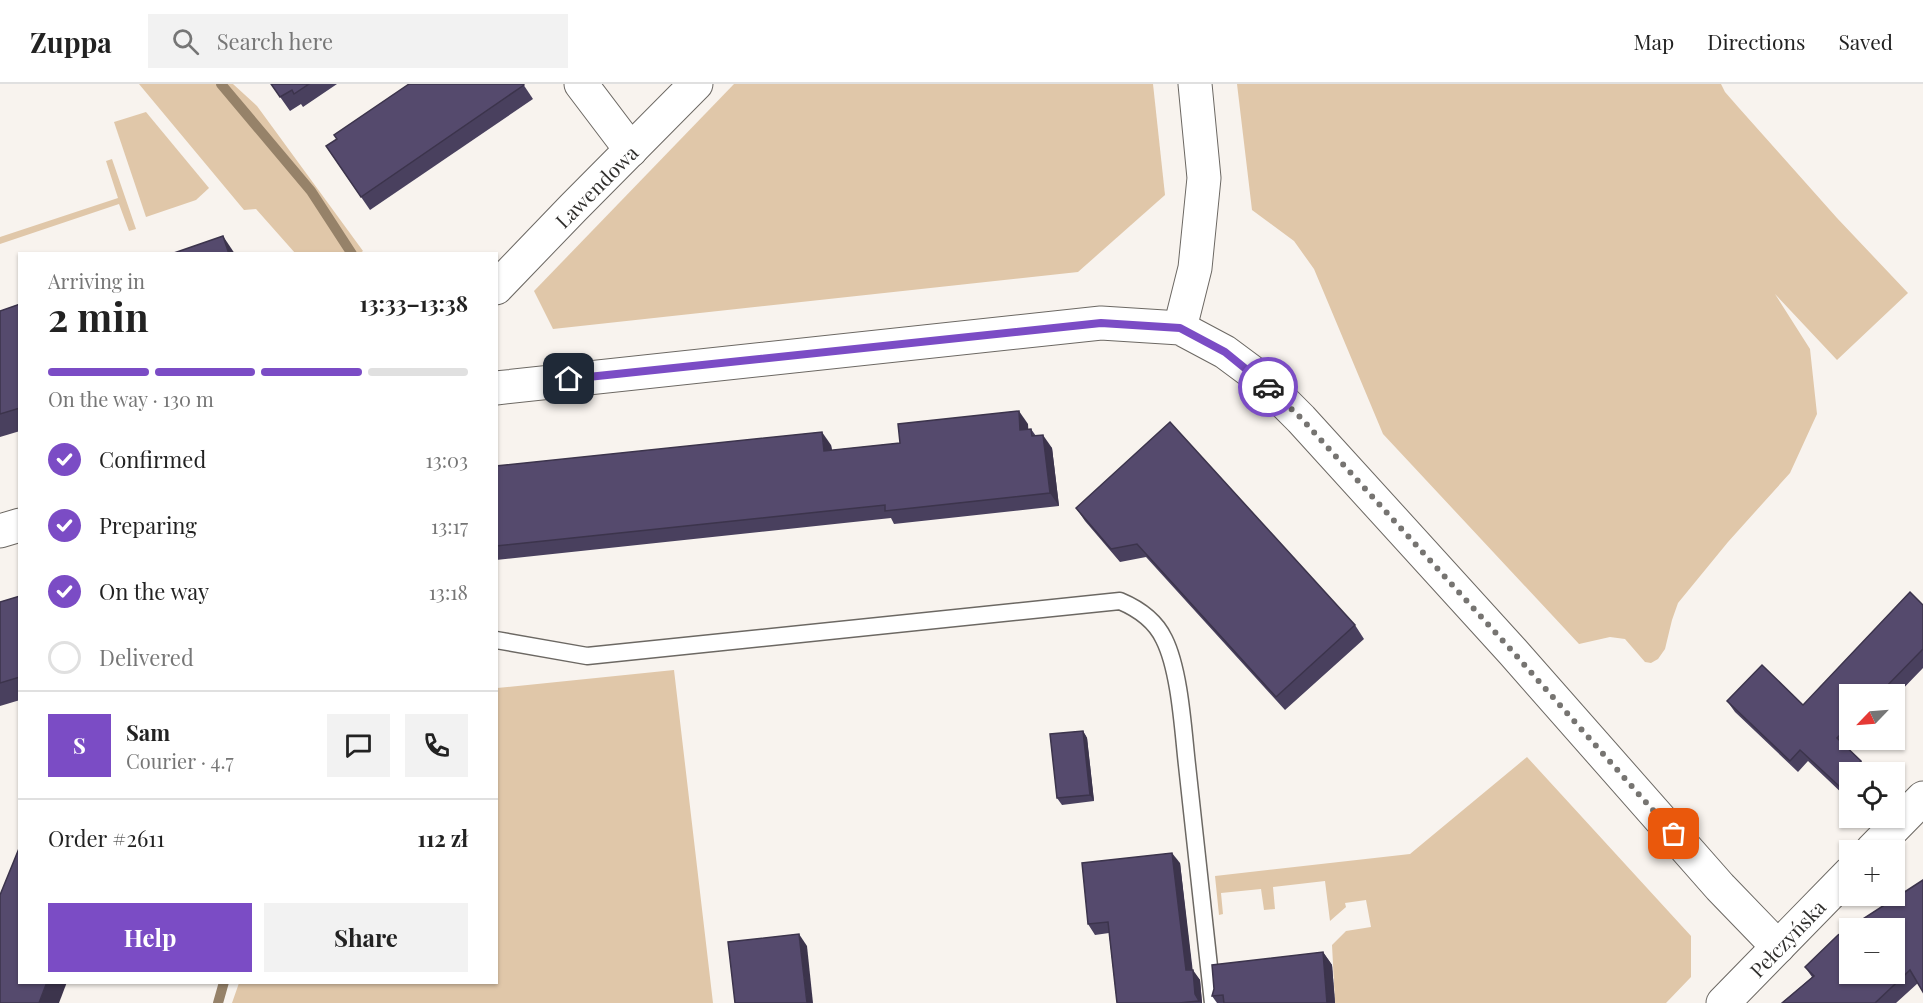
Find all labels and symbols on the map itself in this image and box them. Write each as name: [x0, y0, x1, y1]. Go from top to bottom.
street label: Lawendowa: [549, 139, 643, 233]
pin: [543, 353, 594, 404]
courier: [1238, 357, 1298, 417]
north arrow: [1839, 684, 1905, 750]
pin: [1648, 808, 1699, 859]
street label: Pełczyńska: [1743, 893, 1831, 983]

